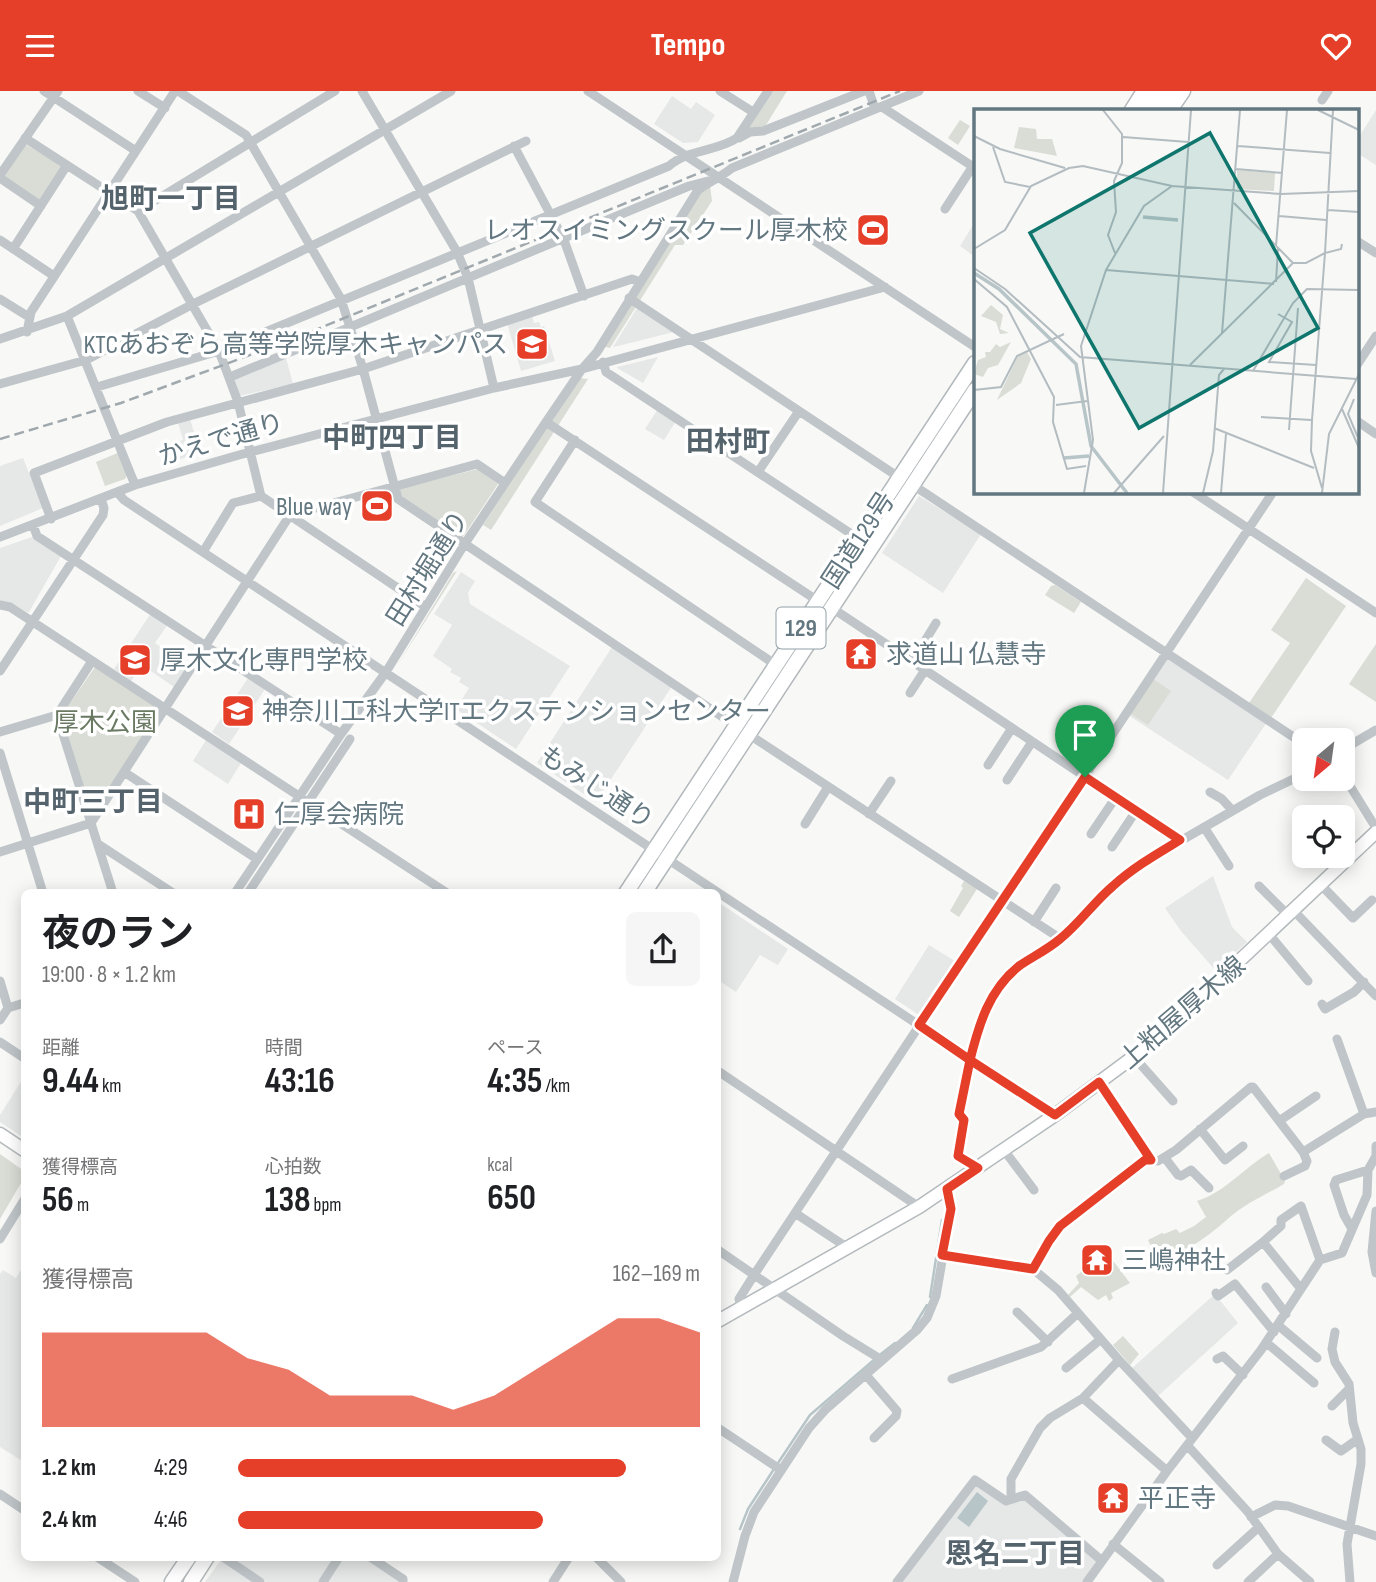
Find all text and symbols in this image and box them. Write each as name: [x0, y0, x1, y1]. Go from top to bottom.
text: Tempo: [651, 26, 725, 65]
icon: menu: [21, 27, 59, 65]
icon: heart: [1317, 27, 1355, 65]
inset map: [974, 109, 1358, 493]
district label: 旭町一丁目: [101, 183, 241, 216]
sports icon: レオスイミングスクール厚木校: [854, 211, 892, 249]
place label: レオスイミングスクール厚木校: [484, 216, 848, 247]
school or university icon: KTCあおぞら高等学院厚木キャンパス: [513, 325, 551, 363]
place label: KTCあおぞら高等学院厚木キャンパス: [83, 330, 508, 361]
street label: かえで通り: [155, 408, 288, 473]
district label: 中町四丁目: [322, 422, 462, 455]
district label: 田村町: [686, 426, 770, 459]
street label: 国道129号: [816, 486, 902, 595]
sports icon: Blue way: [358, 487, 396, 525]
place label: Blue way: [276, 492, 352, 523]
street label: 田村堀通り: [381, 505, 476, 632]
road number: 129: [776, 607, 826, 649]
temple icon: 求道山 仏慧寺: [842, 635, 880, 673]
place label: 求道山 仏慧寺: [886, 640, 1046, 671]
school or university icon: 厚木文化専門学校: [116, 641, 154, 679]
place label: 厚木文化専門学校: [160, 646, 368, 677]
school or university icon: 神奈川工科大学ITエクステンションセンター: [219, 692, 257, 730]
place label: 神奈川工科大学ITエクステンションセンター: [262, 697, 771, 728]
pin: [1055, 705, 1115, 777]
park label: 厚木公園: [53, 708, 157, 739]
icon: arrive: [1066, 716, 1104, 754]
north arrow: [1292, 728, 1354, 791]
map controls: [1292, 728, 1355, 868]
street label: もみじ通り: [533, 740, 659, 837]
district label: 中町三丁目: [23, 786, 163, 819]
hospital icon: 仁厚会病院: [230, 795, 268, 833]
place label: 仁厚会病院: [274, 800, 404, 831]
button: locate: [1292, 805, 1355, 868]
text: 夜のラン: [42, 912, 194, 957]
button: share: [626, 912, 700, 986]
street label: 上粕屋厚木線: [1114, 950, 1252, 1076]
text: 19:00 · 8 × 1.2 km: [42, 961, 176, 989]
text: 距離: [42, 1037, 80, 1060]
text: 時間: [265, 1037, 303, 1060]
text: ペース: [487, 1037, 543, 1060]
text: 9.44: [42, 1060, 99, 1103]
text: 43:16: [265, 1060, 335, 1103]
text: 4:35: [487, 1060, 542, 1103]
text: km: [99, 1075, 121, 1098]
text: /km: [542, 1075, 570, 1098]
text: kcal: [487, 1154, 512, 1177]
text: 獲得標高: [42, 1156, 118, 1179]
text: 心拍数: [265, 1156, 322, 1179]
text: 650: [487, 1177, 536, 1220]
text: 56: [42, 1179, 74, 1222]
text: 138: [265, 1179, 311, 1222]
text: m: [74, 1194, 89, 1217]
text: bpm: [311, 1194, 342, 1217]
temple icon: 三嶋神社: [1078, 1241, 1116, 1279]
place label: 三嶋神社: [1122, 1246, 1226, 1277]
text: 162–169 m: [613, 1260, 700, 1288]
text: 獲得標高: [42, 1266, 134, 1294]
text: 1.2 km: [42, 1454, 96, 1482]
text: 4:29: [154, 1454, 188, 1482]
temple icon: 平正寺: [1094, 1479, 1132, 1517]
place label: 平正寺: [1138, 1484, 1216, 1515]
text: 2.4 km: [42, 1506, 97, 1534]
text: 4:46: [154, 1506, 188, 1534]
district label: 恩名二丁目: [945, 1538, 1085, 1571]

